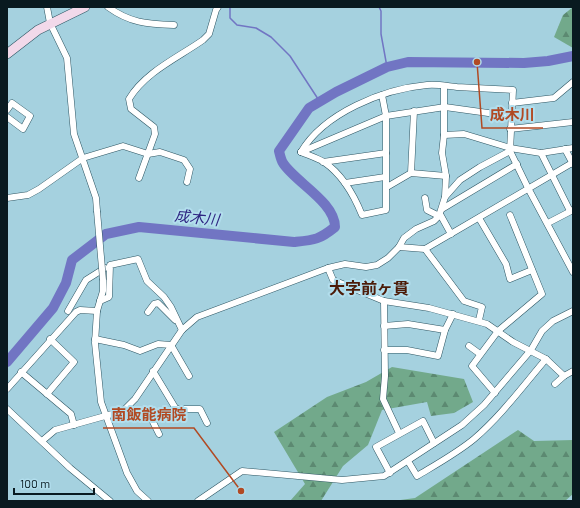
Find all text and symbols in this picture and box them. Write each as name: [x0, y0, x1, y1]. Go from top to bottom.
callout: 成木川: [482, 101, 543, 128]
text: 成木川: [489, 105, 535, 123]
water label: 成木川: [174, 206, 222, 229]
district label: 大字前ヶ貫: [329, 278, 409, 297]
callout: 南飯能病院: [103, 401, 194, 428]
text: 南飯能病院: [111, 405, 187, 423]
scale bar: [14, 470, 94, 496]
text: 100 m: [20, 476, 50, 490]

